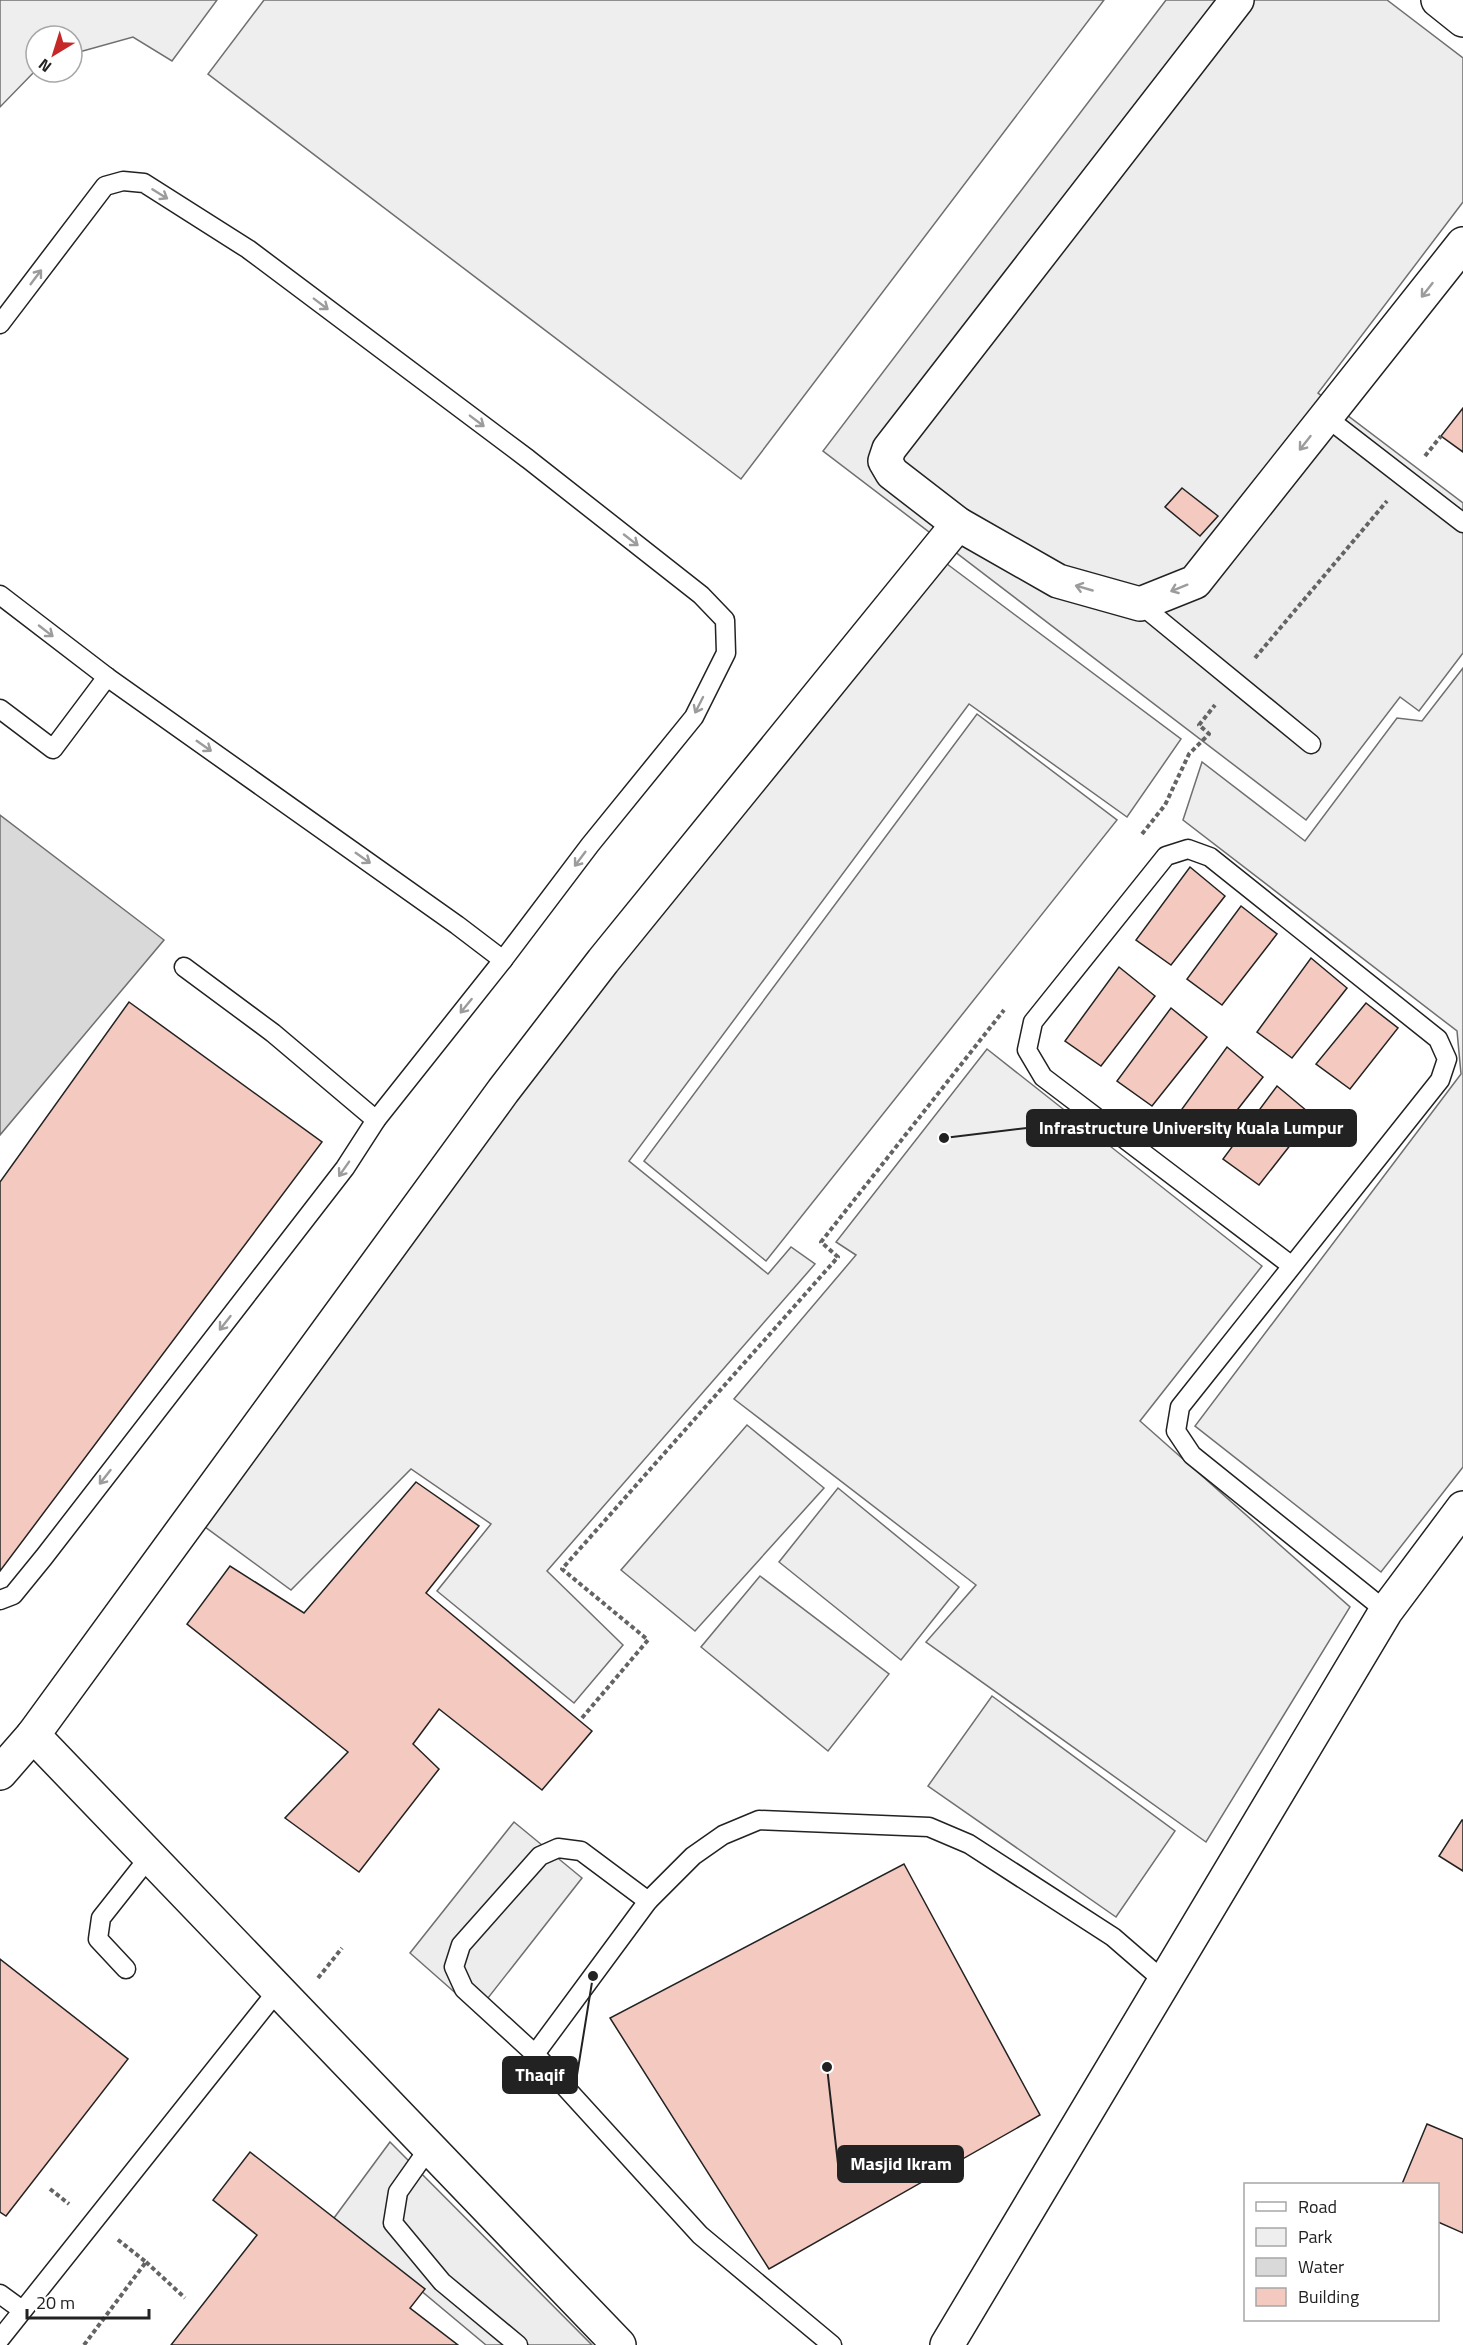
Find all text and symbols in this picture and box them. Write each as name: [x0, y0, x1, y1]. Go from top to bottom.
north arrow: [24, 24, 84, 84]
text: N: [33, 53, 57, 79]
one-way arrow: [151, 188, 168, 200]
one-way arrow: [29, 270, 42, 286]
one-way arrow: [1420, 282, 1433, 298]
one-way arrow: [312, 298, 328, 310]
one-way arrow: [468, 415, 484, 427]
one-way arrow: [1299, 435, 1312, 451]
one-way arrow: [623, 534, 639, 547]
one-way arrow: [1075, 582, 1094, 593]
one-way arrow: [1170, 584, 1189, 595]
one-way arrow: [38, 624, 54, 637]
one-way arrow: [693, 696, 705, 714]
one-way arrow: [195, 740, 211, 752]
one-way arrow: [573, 851, 586, 867]
one-way arrow: [354, 852, 370, 865]
one-way arrow: [460, 998, 473, 1014]
callout: Infrastructure University Kuala Lumpur: [1027, 1110, 1356, 1146]
text: Infrastructure University Kuala Lumpur: [1039, 1114, 1344, 1141]
one-way arrow: [338, 1160, 350, 1177]
one-way arrow: [219, 1315, 232, 1331]
one-way arrow: [99, 1469, 112, 1485]
callout: Thaqif: [503, 2057, 577, 2093]
text: Thaqif: [515, 2061, 565, 2088]
callout: Masjid Ikram: [838, 2146, 963, 2182]
text: Masjid Ikram: [850, 2150, 952, 2177]
legend: [1244, 2183, 1439, 2321]
text: Road: [1298, 2193, 1337, 2220]
text: Park: [1298, 2223, 1333, 2250]
text: Water: [1298, 2253, 1344, 2280]
scale bar: [27, 2282, 148, 2320]
text: Building: [1298, 2283, 1359, 2310]
text: 20 m: [36, 2289, 75, 2316]

